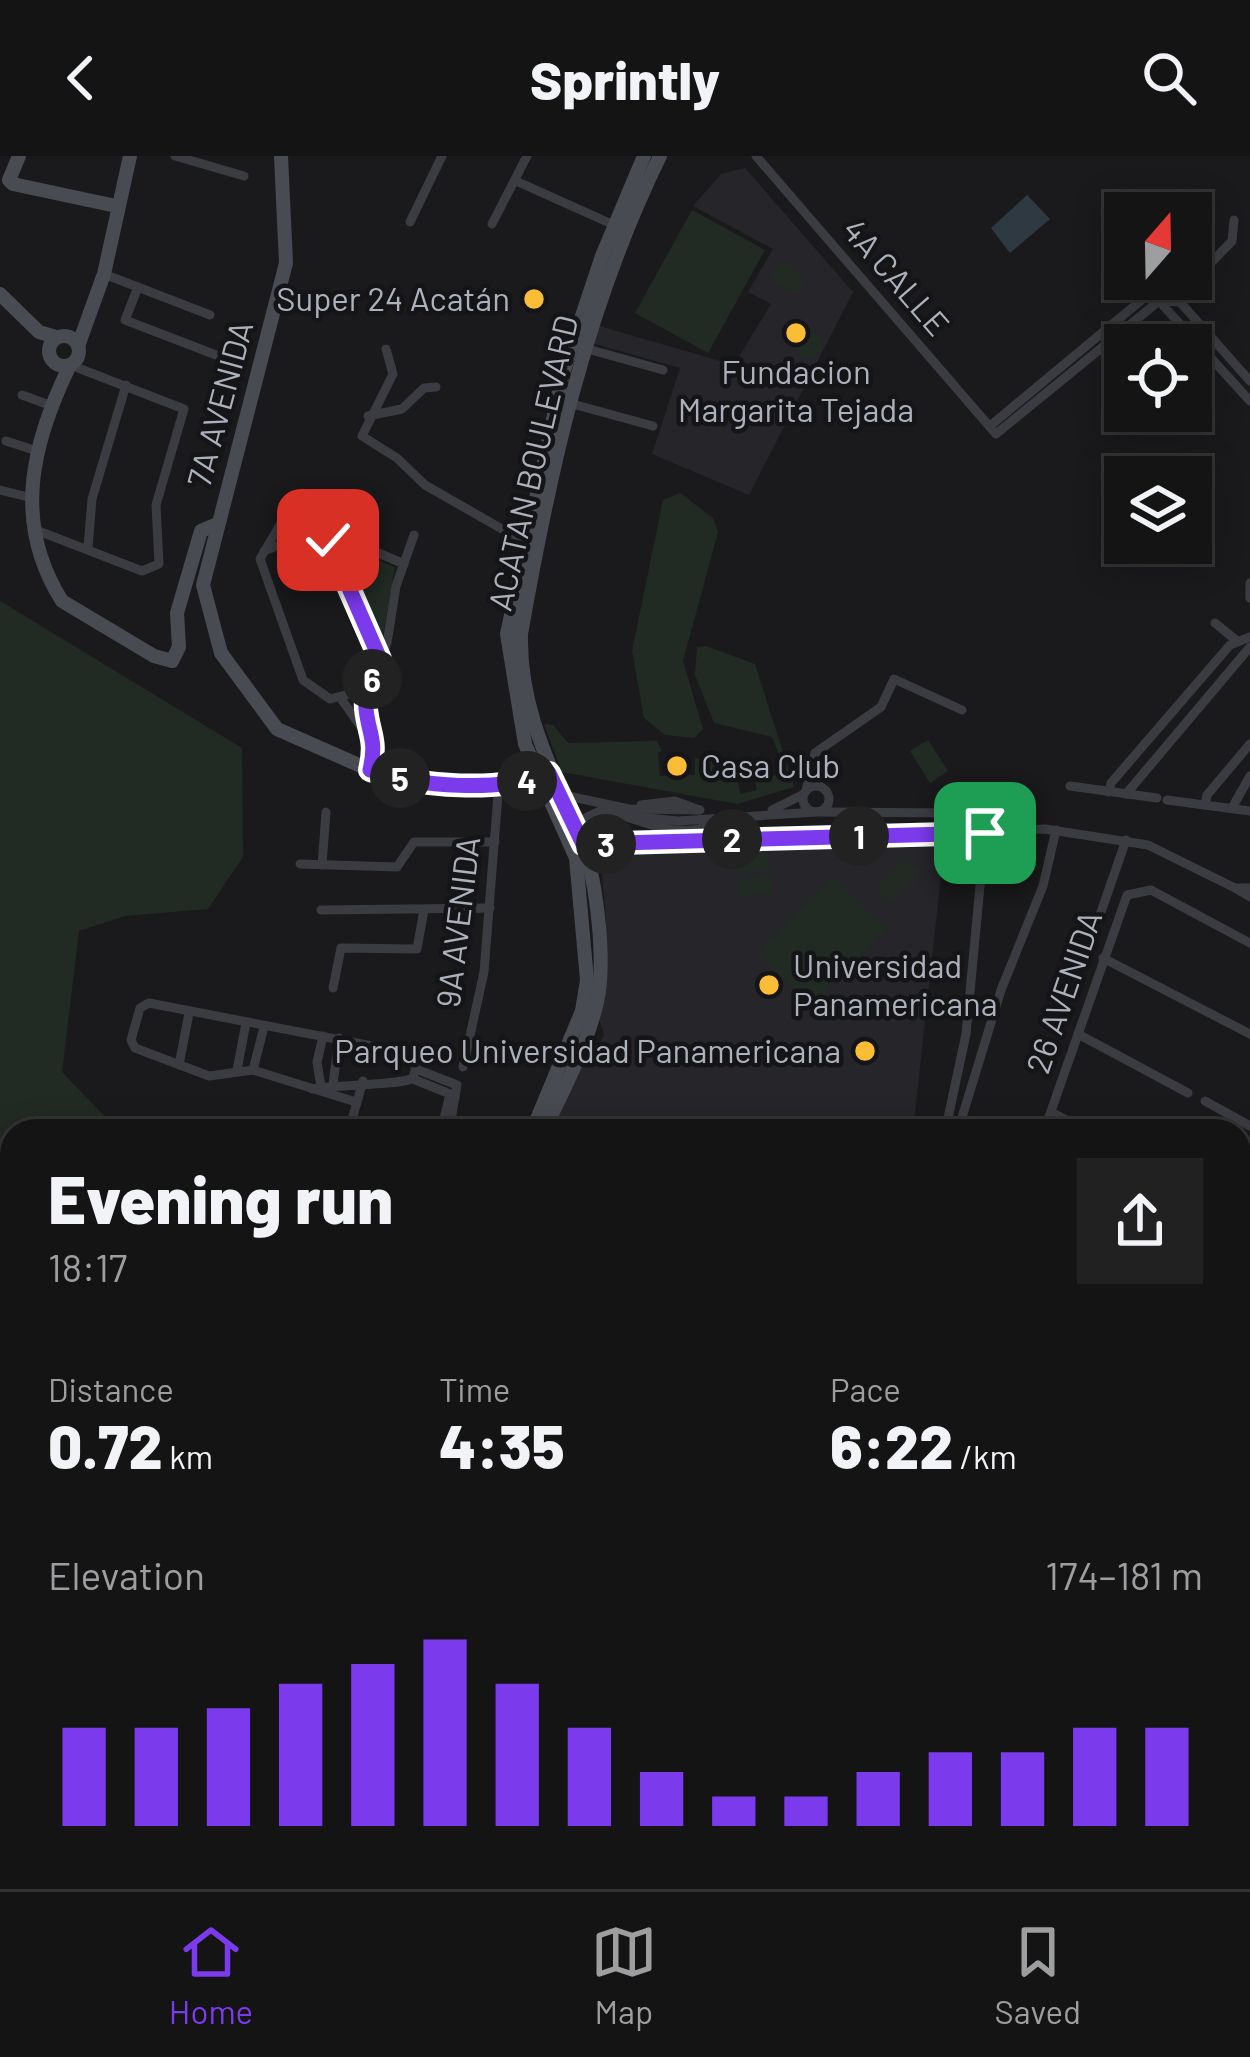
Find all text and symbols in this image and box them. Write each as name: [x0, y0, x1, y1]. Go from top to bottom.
icon: back: [48, 45, 114, 111]
icon: search: [1136, 45, 1202, 111]
text: Sprintly: [530, 46, 720, 111]
north arrow: [1104, 192, 1212, 300]
map controls: [1104, 192, 1212, 564]
street label: 4A CALLE: [835, 210, 959, 343]
place label: Super 24 Acatán: [276, 278, 510, 318]
marker: Super 24 Acatán: [521, 286, 547, 312]
street label: ACATAN BOULEVARD: [479, 311, 585, 614]
street label: 7A AVENIDA: [178, 316, 260, 491]
marker: Fundacion Margarita Tejada: [783, 320, 809, 346]
button: locate: [1104, 324, 1212, 432]
place label: Fundacion Margarita Tejada: [678, 351, 914, 429]
button: layers: [1104, 456, 1212, 564]
pin: [277, 489, 379, 591]
icon: check: [295, 507, 361, 573]
pin: 6: [342, 649, 402, 709]
text: 6: [363, 659, 381, 699]
place label: Casa Club: [701, 745, 840, 785]
pin: 5: [370, 748, 430, 808]
pin: 4: [497, 751, 557, 811]
marker: Casa Club: [664, 753, 690, 779]
text: 5: [391, 758, 409, 798]
text: 4: [517, 761, 537, 801]
pin: [934, 782, 1036, 884]
icon: arrive: [952, 800, 1018, 866]
pin: 1: [829, 806, 889, 866]
pin: 2: [702, 809, 762, 869]
pin: 3: [576, 814, 636, 874]
text: 1: [853, 816, 865, 856]
text: 2: [723, 819, 741, 859]
text: 3: [597, 824, 615, 864]
street label: 9A AVENIDA: [427, 834, 487, 1010]
street label: 26 AVENIDA: [1017, 905, 1110, 1078]
place label: Universidad Panamericana: [793, 945, 998, 1023]
marker: Universidad Panamericana: [756, 972, 782, 998]
place label: Parqueo Universidad Panamericana: [334, 1030, 841, 1070]
marker: Parqueo Universidad Panamericana: [852, 1038, 878, 1064]
text: Evening run: [48, 1158, 393, 1237]
button: share: [1077, 1158, 1203, 1284]
text: 18:17: [48, 1243, 127, 1290]
text: Distance: [48, 1369, 174, 1409]
text: Time: [439, 1369, 510, 1409]
text: Pace: [830, 1369, 901, 1409]
text: 0.72: [48, 1409, 163, 1481]
text: 4:35: [439, 1409, 565, 1481]
text: 6:22: [830, 1409, 953, 1481]
text: km: [163, 1436, 213, 1476]
text: /km: [953, 1436, 1017, 1476]
text: Elevation: [48, 1551, 205, 1598]
text: 174–181 m: [1045, 1551, 1203, 1598]
tab: Home: [169, 1919, 253, 2031]
tab: Map: [591, 1919, 657, 2031]
tab: Saved: [995, 1919, 1081, 2031]

